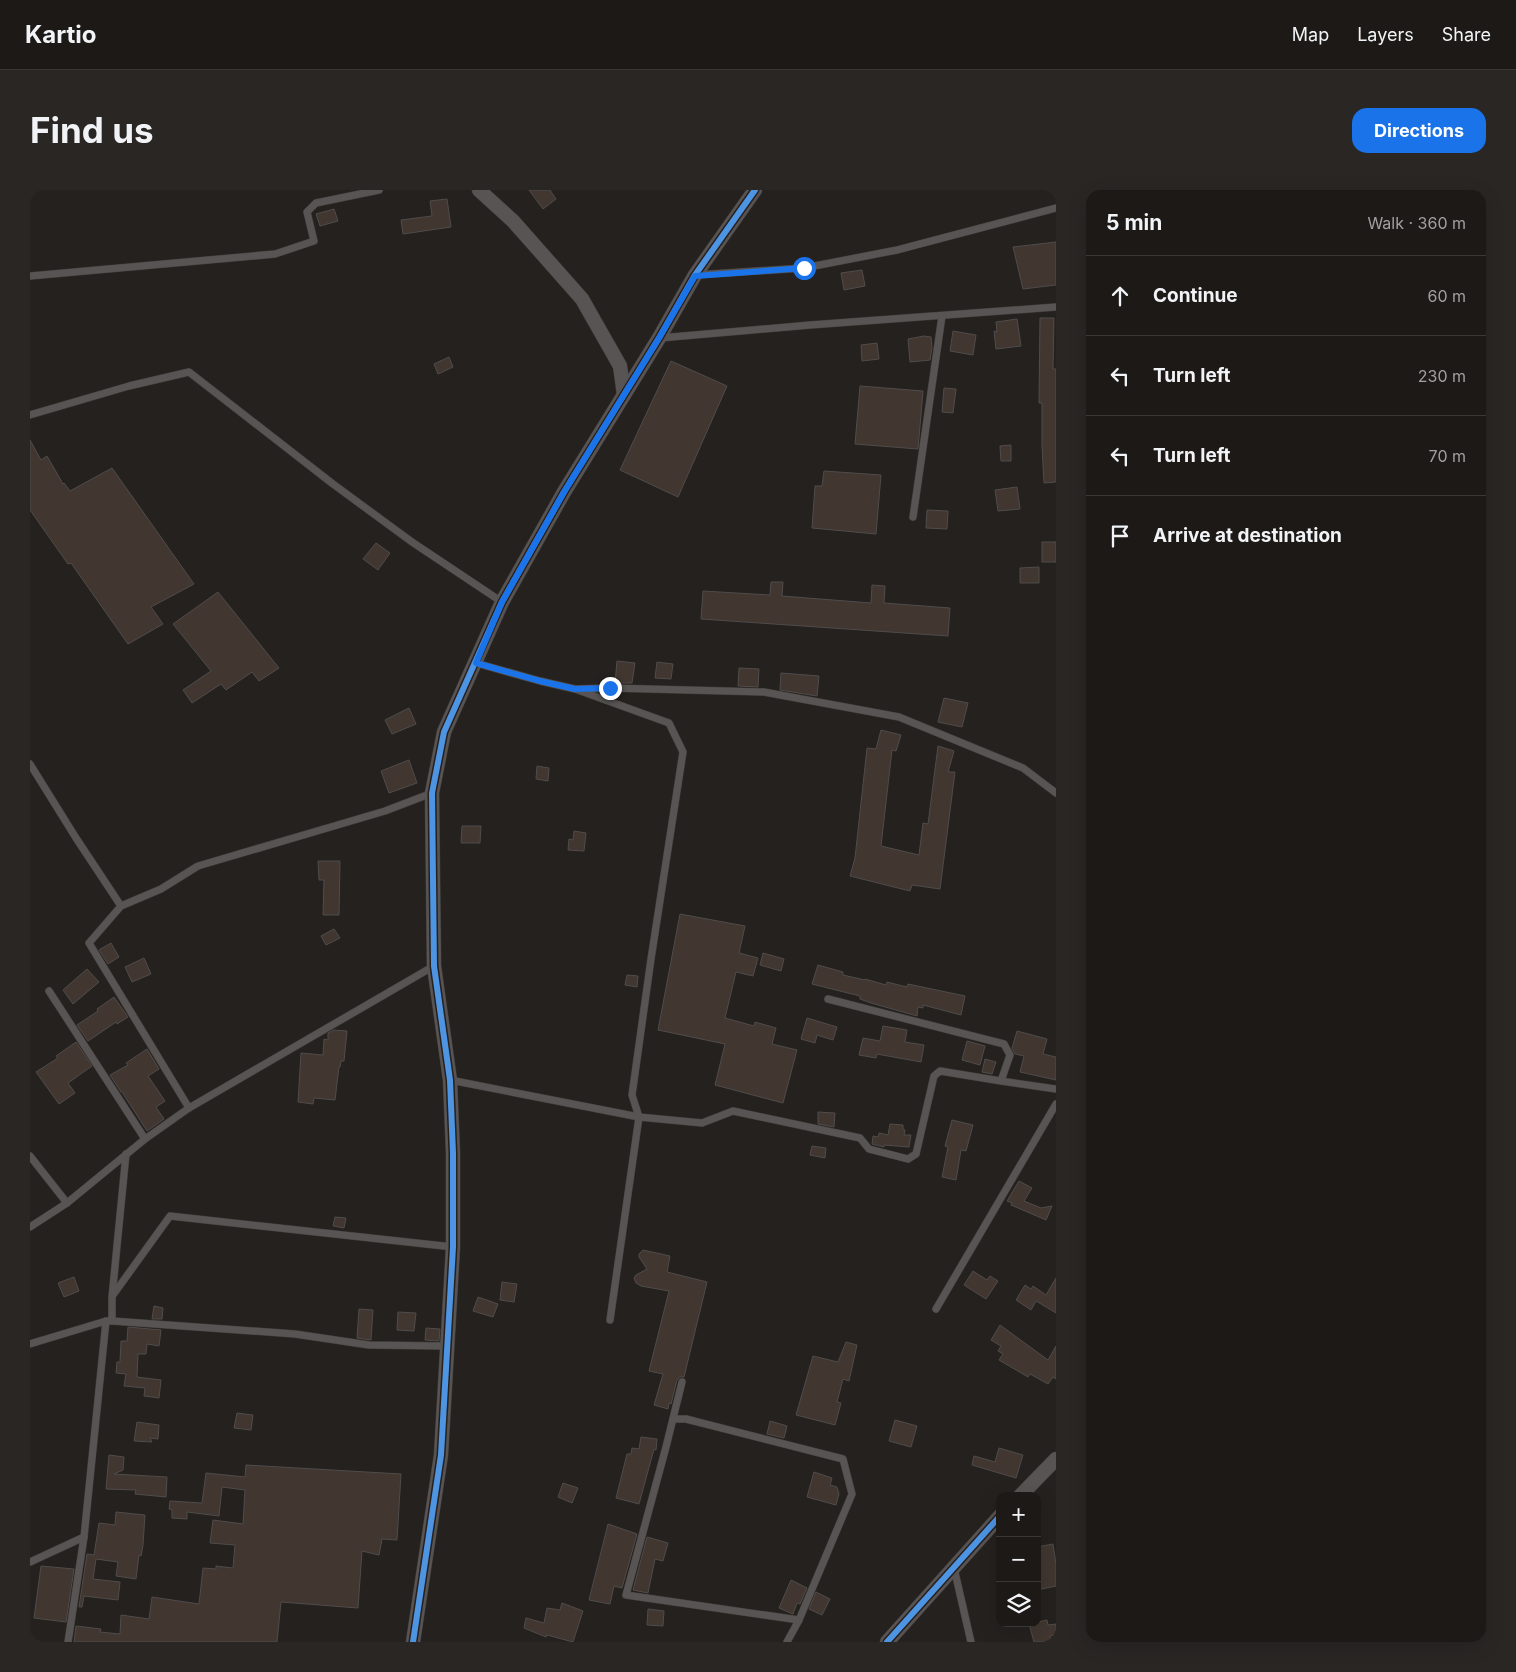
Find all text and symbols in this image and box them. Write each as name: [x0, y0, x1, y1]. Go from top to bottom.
text: Kartio: [25, 20, 96, 49]
text: Map: [1292, 24, 1329, 45]
text: Layers: [1357, 24, 1414, 45]
text: Share: [1442, 24, 1491, 45]
button: Directions: [1352, 108, 1486, 153]
text: Find us: [30, 109, 154, 151]
text: 5 min: [1106, 210, 1162, 235]
text: Walk · 360 m: [1367, 213, 1466, 233]
route start: [793, 257, 816, 280]
icon: ahead: [1106, 282, 1134, 310]
text: Continue: [1153, 284, 1238, 307]
text: 60 m: [1427, 286, 1466, 306]
icon: left: [1106, 362, 1134, 390]
text: Turn left: [1153, 364, 1231, 387]
text: 230 m: [1418, 366, 1466, 386]
icon: left: [1106, 442, 1134, 470]
text: Turn left: [1153, 444, 1231, 467]
text: 70 m: [1429, 446, 1466, 466]
icon: arrive: [1106, 522, 1134, 550]
text: Arrive at destination: [1153, 524, 1342, 547]
route end: [599, 677, 622, 700]
map controls: [996, 1492, 1041, 1627]
button: +: [996, 1492, 1041, 1537]
button: −: [996, 1537, 1041, 1582]
button: layers: [996, 1582, 1041, 1627]

